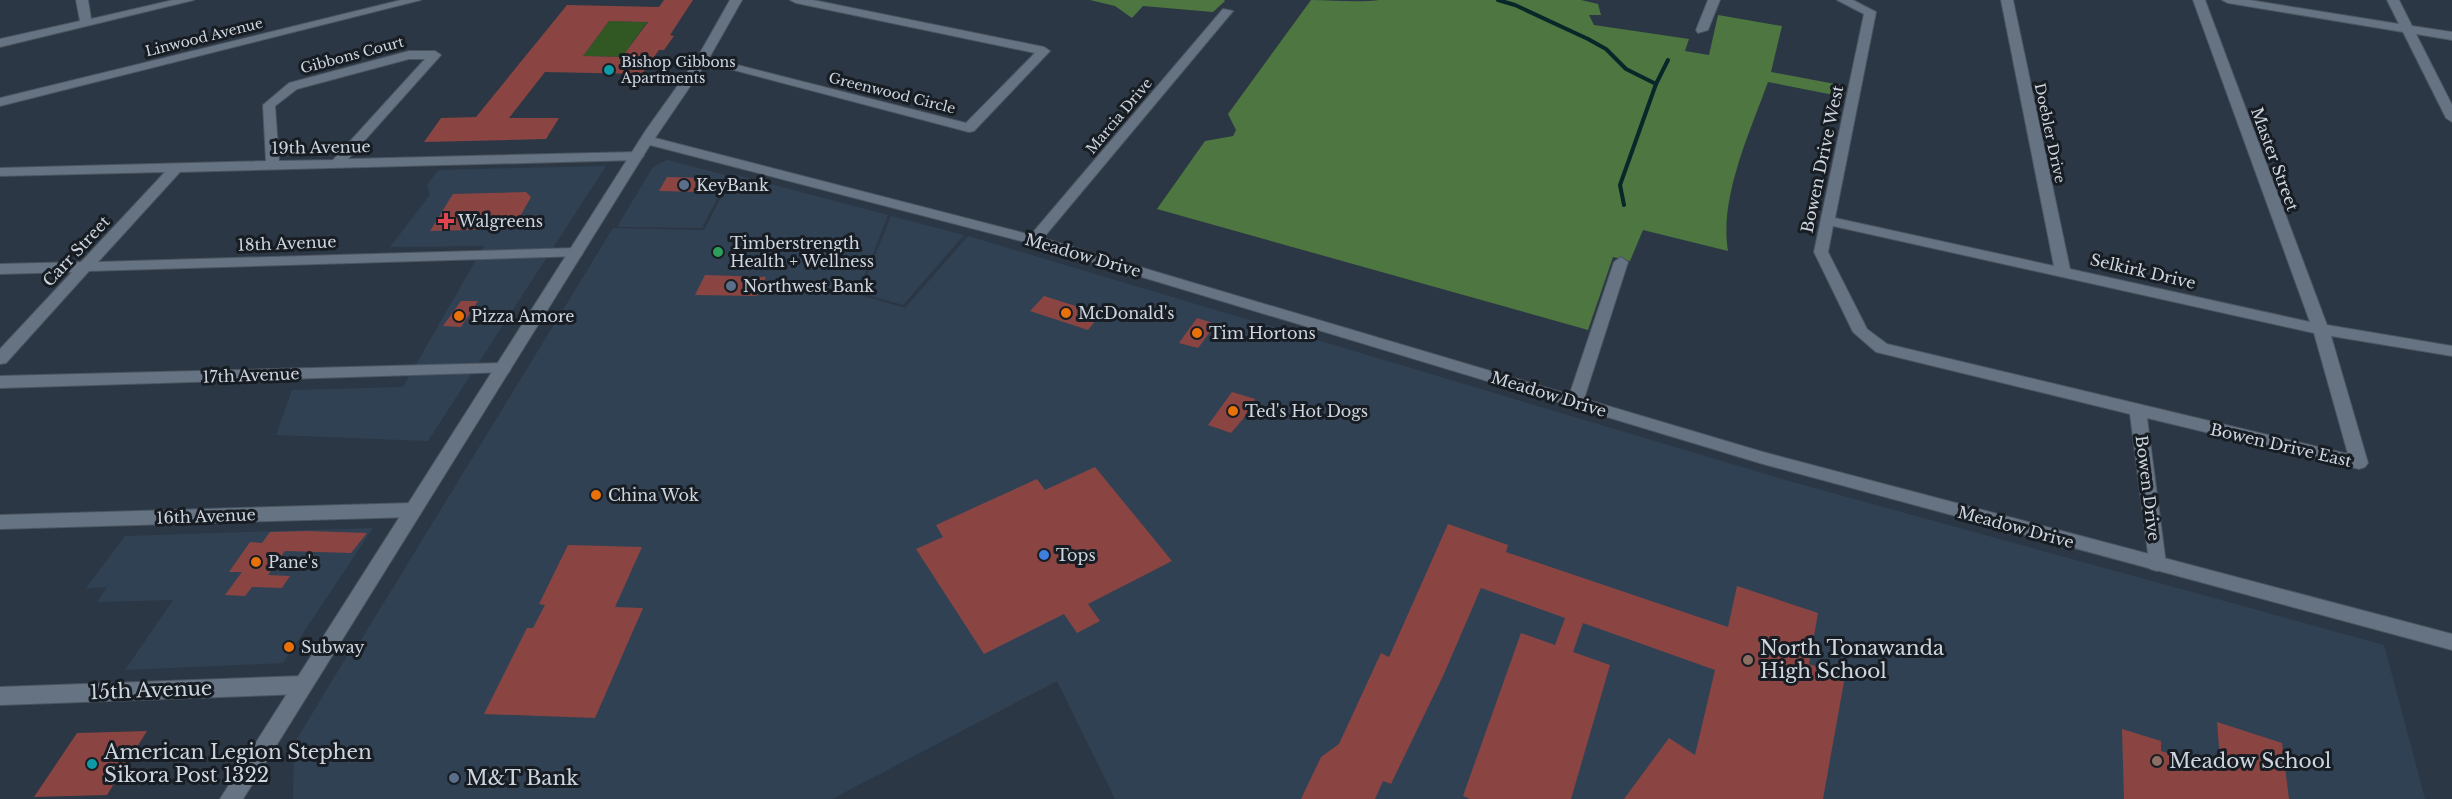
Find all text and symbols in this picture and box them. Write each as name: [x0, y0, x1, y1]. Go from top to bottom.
street label: Linwood Avenue: [143, 14, 265, 60]
street label: Gibbons Court: [298, 32, 406, 77]
place label: Bishop Gibbons Apartments: [620, 53, 736, 87]
marker: Bishop Gibbons Apartments: [602, 63, 616, 77]
street label: Greenwood Circle: [827, 69, 957, 117]
street label: Marcia Drive: [1082, 74, 1156, 158]
street label: Doebler Drive: [2031, 81, 2069, 185]
street label: Bowen Drive West: [1797, 83, 1847, 235]
street label: Master Street: [2247, 104, 2303, 214]
street label: 19th Avenue: [271, 136, 371, 158]
place label: KeyBank: [696, 175, 769, 195]
marker: KeyBank: [677, 178, 691, 192]
place label: Walgreens: [457, 211, 543, 231]
street label: Carr Street: [38, 212, 114, 290]
marker: Walgreens: [439, 214, 453, 228]
street label: Meadow Drive: [1023, 229, 1143, 281]
street label: 18th Avenue: [237, 231, 337, 255]
place label: Timberstrength Health + Wellness: [730, 233, 874, 271]
marker: Timberstrength Health + Wellness: [711, 245, 725, 259]
street label: Selkirk Drive: [2088, 249, 2198, 293]
place label: Northwest Bank: [743, 276, 874, 296]
marker: Northwest Bank: [724, 279, 738, 293]
place label: McDonald's: [1078, 303, 1175, 323]
place label: Pizza Amore: [471, 306, 575, 326]
marker: McDonald's: [1059, 306, 1073, 320]
marker: Pizza Amore: [452, 309, 466, 323]
place label: Tim Hortons: [1209, 323, 1316, 343]
marker: Tim Hortons: [1190, 326, 1204, 340]
street label: 17th Avenue: [202, 363, 300, 387]
street label: Meadow Drive: [1489, 367, 1609, 421]
place label: Ted's Hot Dogs: [1245, 401, 1368, 421]
marker: Ted's Hot Dogs: [1226, 404, 1240, 418]
street label: Bowen Drive East: [2208, 419, 2354, 471]
street label: Bowen Drive: [2132, 434, 2164, 542]
place label: China Wok: [608, 485, 699, 505]
marker: China Wok: [589, 488, 603, 502]
street label: Meadow Drive: [1956, 502, 2076, 552]
street label: 16th Avenue: [156, 504, 256, 528]
place label: Tops: [1056, 545, 1096, 565]
marker: Tops: [1037, 548, 1051, 562]
place label: Pane's: [268, 552, 318, 572]
marker: Pane's: [249, 555, 263, 569]
place label: North Tonawanda High School: [1760, 636, 1945, 683]
place label: Subway: [301, 637, 365, 657]
marker: Subway: [282, 640, 296, 654]
marker: North Tonawanda High School: [1741, 653, 1755, 667]
street label: 15th Avenue: [89, 676, 213, 704]
place label: American Legion Stephen Sikora Post 1322: [103, 740, 372, 787]
place label: Meadow School: [2169, 749, 2331, 773]
marker: Meadow School: [2150, 754, 2164, 768]
marker: American Legion Stephen Sikora Post 1322: [85, 757, 99, 771]
place label: M&T Bank: [466, 766, 579, 790]
marker: M&T Bank: [447, 771, 461, 785]

